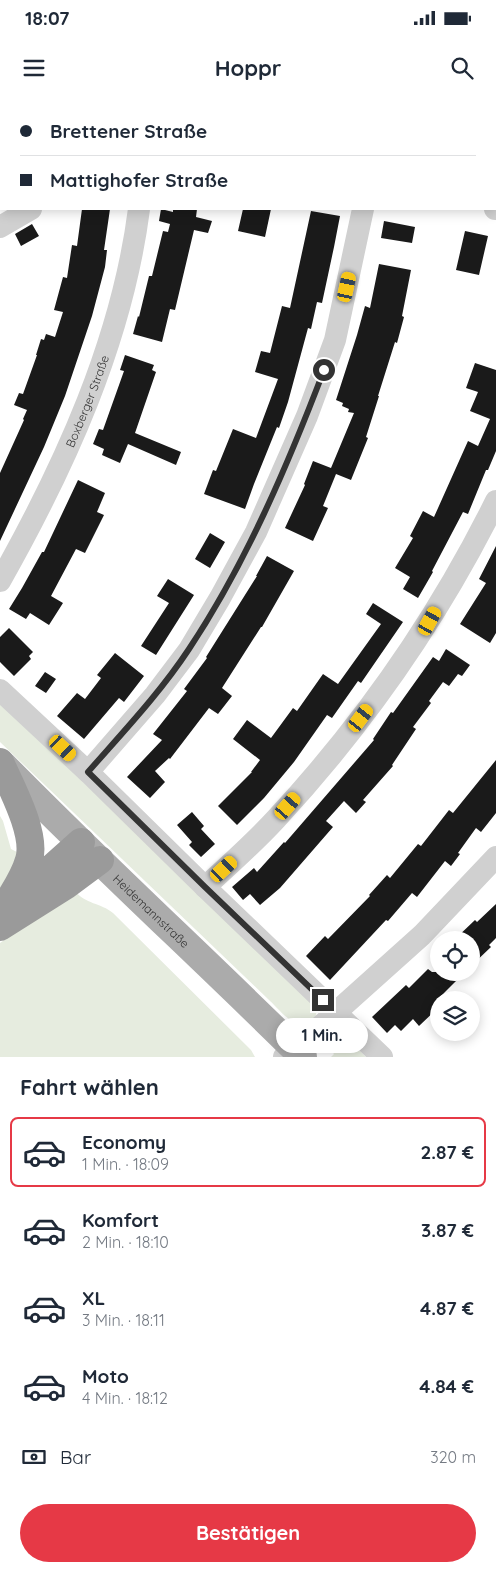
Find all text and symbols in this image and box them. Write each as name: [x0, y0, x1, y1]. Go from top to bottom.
text: 18:07: [25, 6, 69, 30]
icon: menu: [20, 54, 48, 82]
text: Hoppr: [215, 54, 281, 82]
icon: search: [448, 54, 476, 82]
text: Brettener Straße: [50, 119, 207, 143]
text: Mattighofer Straße: [50, 168, 228, 192]
car: [336, 271, 357, 303]
street label: Boxberger Straße: [62, 353, 112, 449]
route start: [313, 359, 335, 381]
car: [416, 604, 443, 638]
car: [345, 702, 376, 734]
car: [46, 732, 79, 764]
car: [272, 790, 303, 822]
car: [207, 853, 240, 885]
street label: Heidemannstraße: [110, 871, 193, 951]
map controls: [430, 931, 480, 1041]
button: locate: [430, 931, 480, 981]
route end: [312, 989, 334, 1011]
button: layers: [430, 991, 480, 1041]
callout: 1 Min.: [277, 1018, 369, 1052]
text: 1 Min.: [301, 1025, 343, 1045]
text: Fahrt wählen: [20, 1073, 159, 1101]
icon: car: [22, 1130, 67, 1175]
text: Economy: [82, 1130, 166, 1154]
text: 2.87 €: [420, 1140, 474, 1164]
text: 1 Min. · 18:09: [82, 1154, 169, 1174]
icon: car: [22, 1208, 67, 1253]
text: Komfort: [82, 1208, 159, 1232]
text: 3.87 €: [421, 1218, 474, 1242]
text: 2 Min. · 18:10: [82, 1232, 169, 1252]
icon: car: [22, 1286, 67, 1331]
text: XL: [82, 1286, 105, 1310]
text: 4.87 €: [420, 1296, 474, 1320]
text: 3 Min. · 18:11: [82, 1310, 165, 1330]
icon: car: [22, 1364, 67, 1409]
text: Moto: [82, 1364, 129, 1388]
text: 4.84 €: [419, 1374, 474, 1398]
text: 4 Min. · 18:12: [82, 1388, 168, 1408]
icon: cash: [20, 1443, 48, 1471]
text: Bar: [60, 1445, 91, 1469]
text: 320 m: [430, 1447, 476, 1467]
button: Bestätigen: [20, 1504, 476, 1562]

